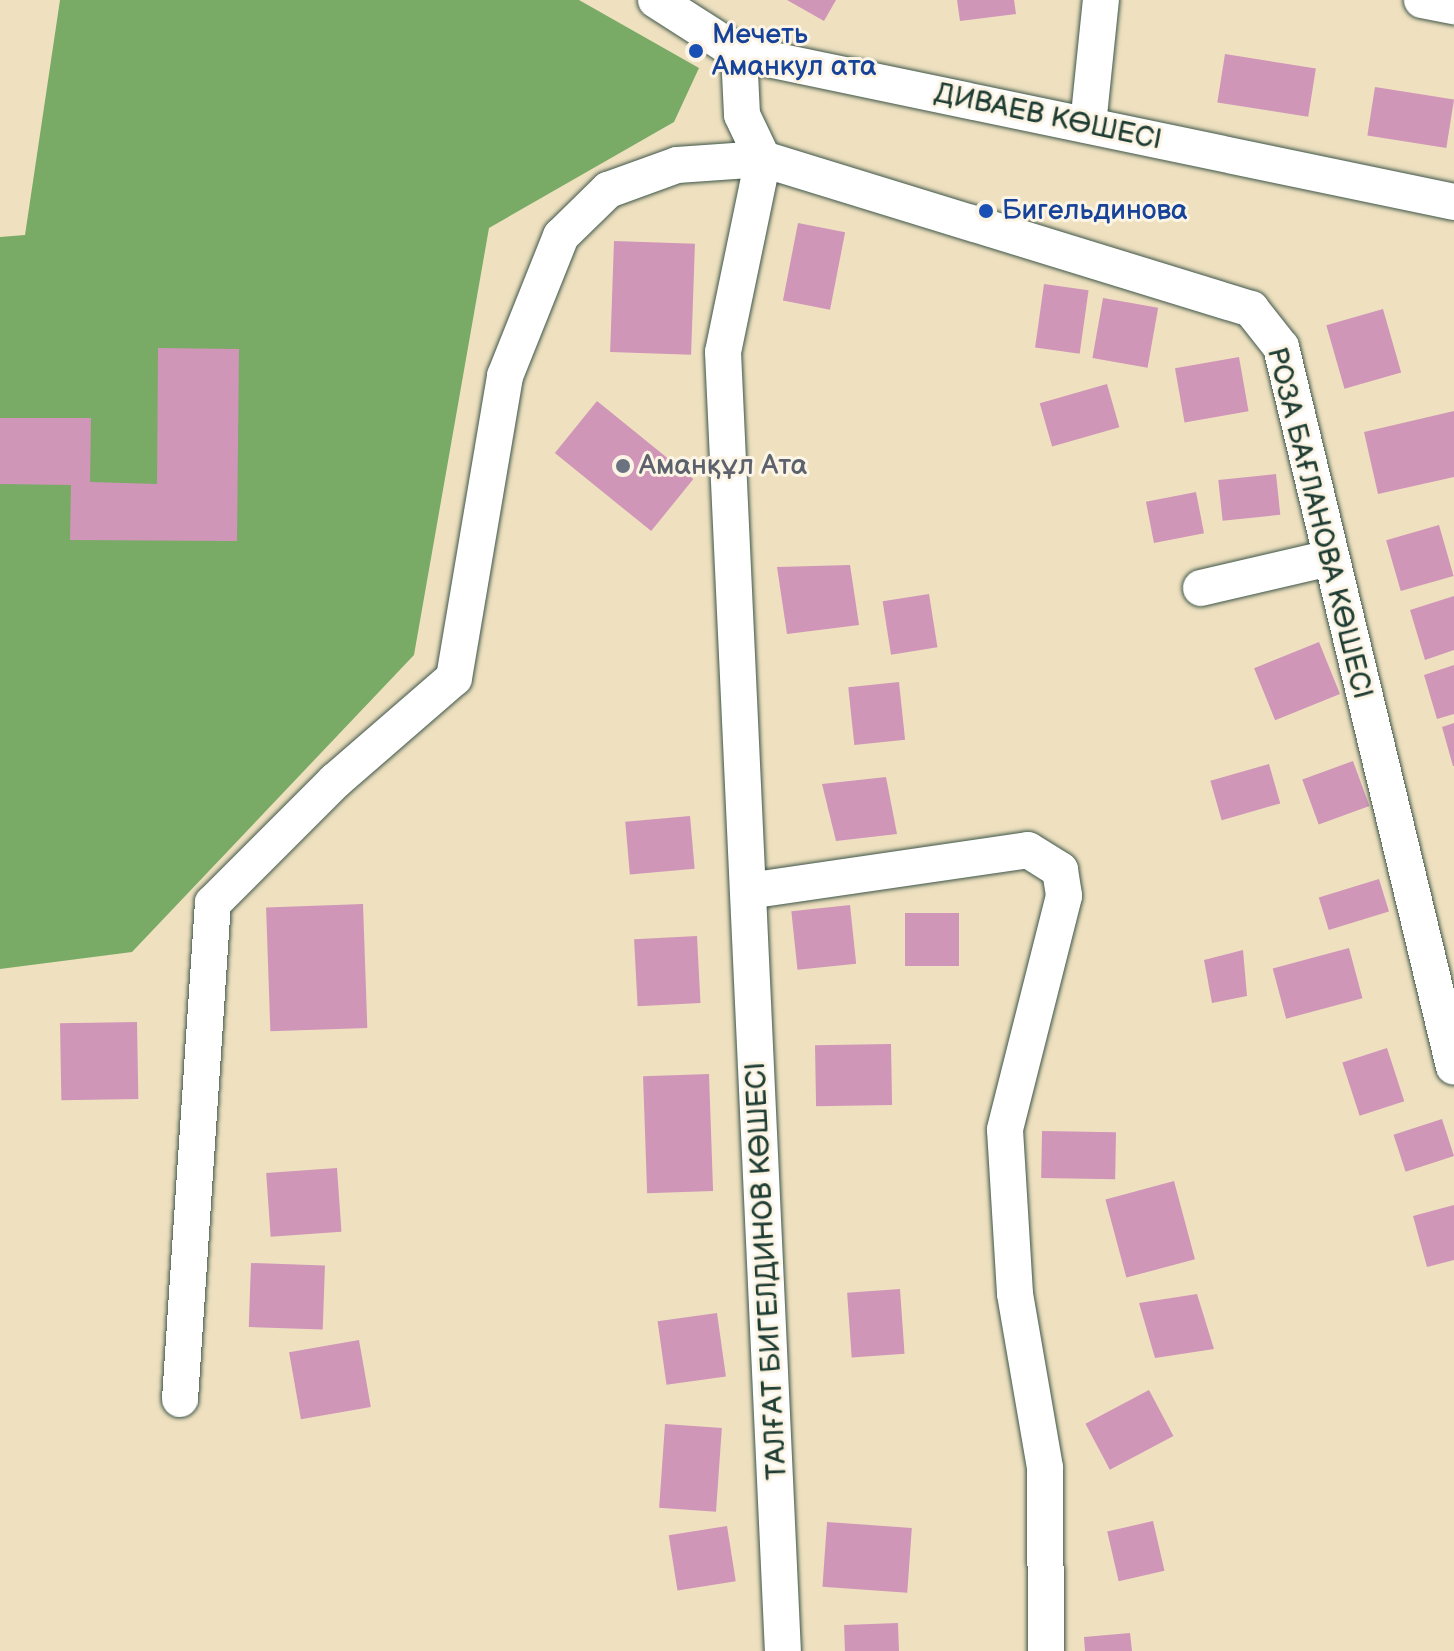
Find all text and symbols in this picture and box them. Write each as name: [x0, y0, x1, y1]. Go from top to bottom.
place label: Мечеть Аманкул ата: [712, 18, 877, 84]
marker: Мечеть Аманкул ата: [687, 42, 705, 60]
street label: ДИВАЕВ КӨШЕСІ: [931, 77, 1165, 157]
place label: Бигельдинова: [1002, 194, 1188, 228]
marker: Бигельдинова: [977, 202, 995, 220]
street label: РОЗА БАҒЛАНОВА КӨШЕСІ: [1259, 344, 1379, 702]
place label: Аманқұл Ата: [639, 449, 807, 483]
marker: Аманқұл Ата: [614, 457, 632, 475]
street label: ТАЛҒАТ БИГЕЛДИНОВ КӨШЕСІ: [739, 1061, 795, 1481]

